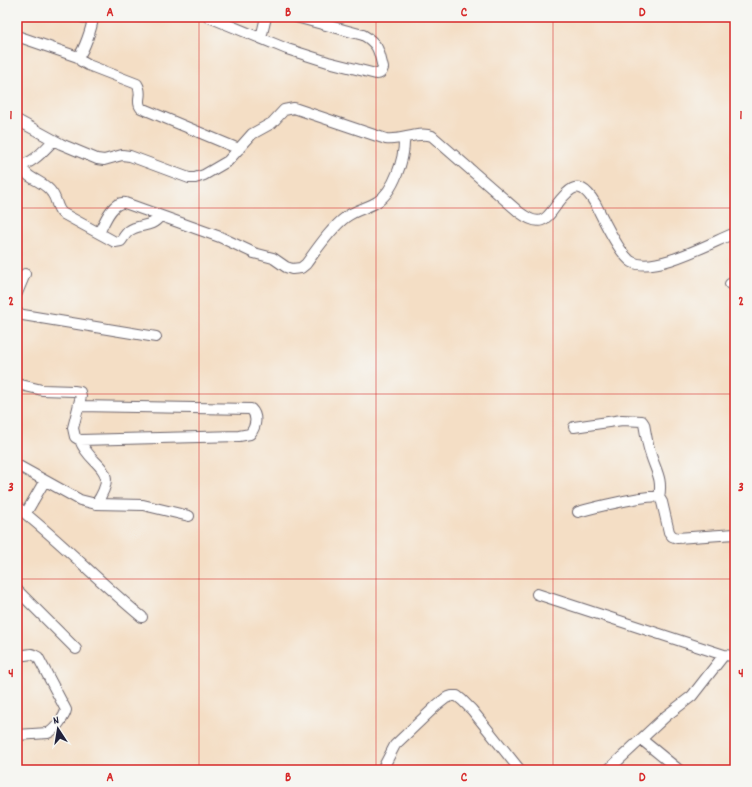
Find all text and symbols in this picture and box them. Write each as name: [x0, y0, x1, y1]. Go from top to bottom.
text: A: [106, 4, 114, 23]
text: B: [285, 4, 291, 23]
text: C: [461, 4, 468, 23]
text: D: [639, 4, 646, 23]
text: 1: [10, 107, 13, 126]
text: 1: [740, 107, 743, 126]
text: 2: [8, 293, 14, 312]
text: 2: [738, 293, 744, 312]
text: 3: [8, 479, 14, 498]
text: 3: [738, 479, 744, 498]
text: 4: [8, 665, 14, 684]
text: 4: [738, 665, 744, 684]
north arrow: [38, 709, 78, 749]
text: N: [52, 713, 61, 730]
text: A: [106, 769, 114, 787]
text: B: [285, 769, 291, 787]
text: C: [461, 769, 468, 787]
text: D: [639, 769, 646, 787]

